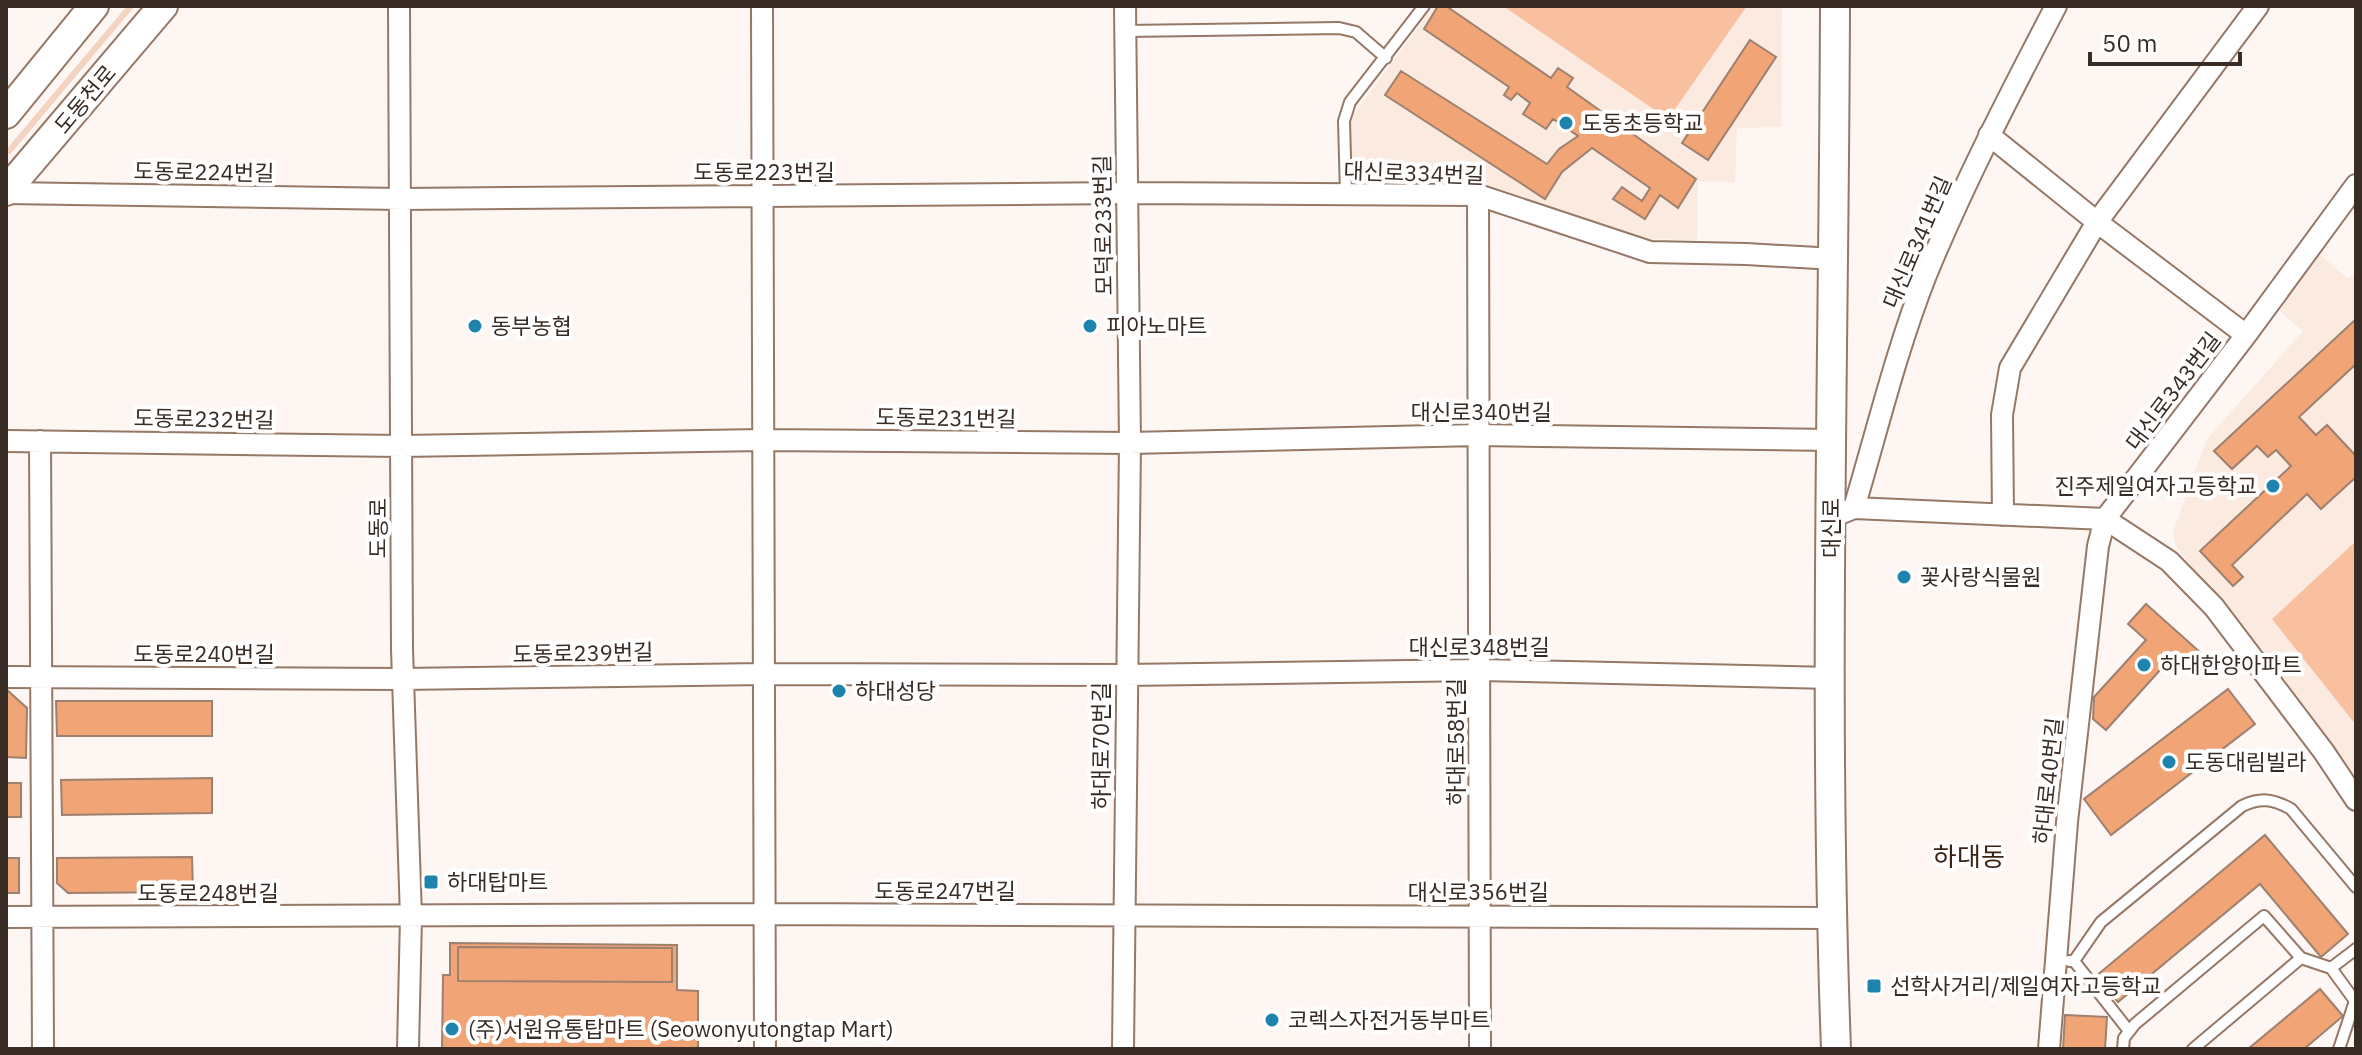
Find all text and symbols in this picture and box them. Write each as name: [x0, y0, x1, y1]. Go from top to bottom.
scale bar: [2090, 16, 2240, 66]
text: 50 m: [2102, 27, 2157, 59]
street label: 도동천로: [47, 58, 122, 139]
place label: 도동초등학교: [1582, 108, 1703, 137]
marker: 도동초등학교: [1557, 114, 1575, 132]
street label: 모덕로233번길: [1087, 154, 1118, 296]
street label: 도동로224번길: [133, 156, 275, 187]
street label: 대신로334번길: [1343, 156, 1485, 189]
street label: 도동로223번길: [694, 157, 834, 186]
street label: 대신로341번길: [1876, 171, 1957, 312]
place label: 동부농협: [491, 311, 572, 340]
place label: 피아노마트: [1106, 311, 1207, 340]
marker: 동부농협: [466, 317, 484, 335]
marker: 피아노마트: [1081, 317, 1099, 335]
street label: 대신로343번길: [2119, 326, 2227, 456]
street label: 대신로340번길: [1411, 397, 1551, 426]
street label: 도동로231번길: [875, 402, 1017, 433]
street label: 도동로232번길: [133, 403, 275, 434]
place label: 진주제일여자고등학교: [2055, 471, 2257, 500]
marker: 진주제일여자고등학교: [2264, 477, 2282, 495]
street label: 도동로: [363, 498, 392, 558]
street label: 대신로: [1816, 498, 1845, 558]
place label: 꽃사랑식물원: [1920, 562, 2041, 591]
marker: 꽃사랑식물원: [1895, 568, 1913, 586]
street label: 대신로348번길: [1409, 632, 1549, 661]
street label: 도동로239번길: [512, 637, 654, 668]
street label: 도동로240번길: [134, 639, 274, 668]
place label: 하대한양아파트: [2160, 650, 2302, 679]
marker: 하대한양아파트: [2135, 656, 2153, 674]
place label: 하대성당: [855, 676, 936, 705]
street label: 하대로58번길: [1441, 678, 1470, 806]
marker: 하대성당: [830, 682, 848, 700]
street label: 하대로70번길: [1086, 682, 1115, 810]
street label: 하대로40번길: [2026, 716, 2069, 846]
place label: 도동대림빌라: [2185, 747, 2306, 776]
marker: 도동대림빌라: [2160, 753, 2178, 771]
district label: 하대동: [1933, 839, 2005, 873]
place label: 하대탑마트: [447, 867, 548, 896]
marker: 하대탑마트: [422, 873, 440, 891]
street label: 도동로247번길: [875, 876, 1015, 905]
street label: 대신로356번길: [1408, 877, 1548, 906]
street label: 도동로248번길: [138, 878, 278, 907]
place label: 선학사거리/제일여자고등학교: [1890, 971, 2162, 1000]
marker: 선학사거리/제일여자고등학교: [1865, 977, 1883, 995]
place label: 코렉스자전거동부마트: [1288, 1005, 1490, 1034]
marker: 코렉스자전거동부마트: [1263, 1011, 1281, 1029]
place label: (주)서원유통탑마트 (Seowonyutongtap Mart): [468, 1014, 894, 1043]
marker: (주)서원유통탑마트 (Seowonyutongtap Mart): [443, 1020, 461, 1038]

